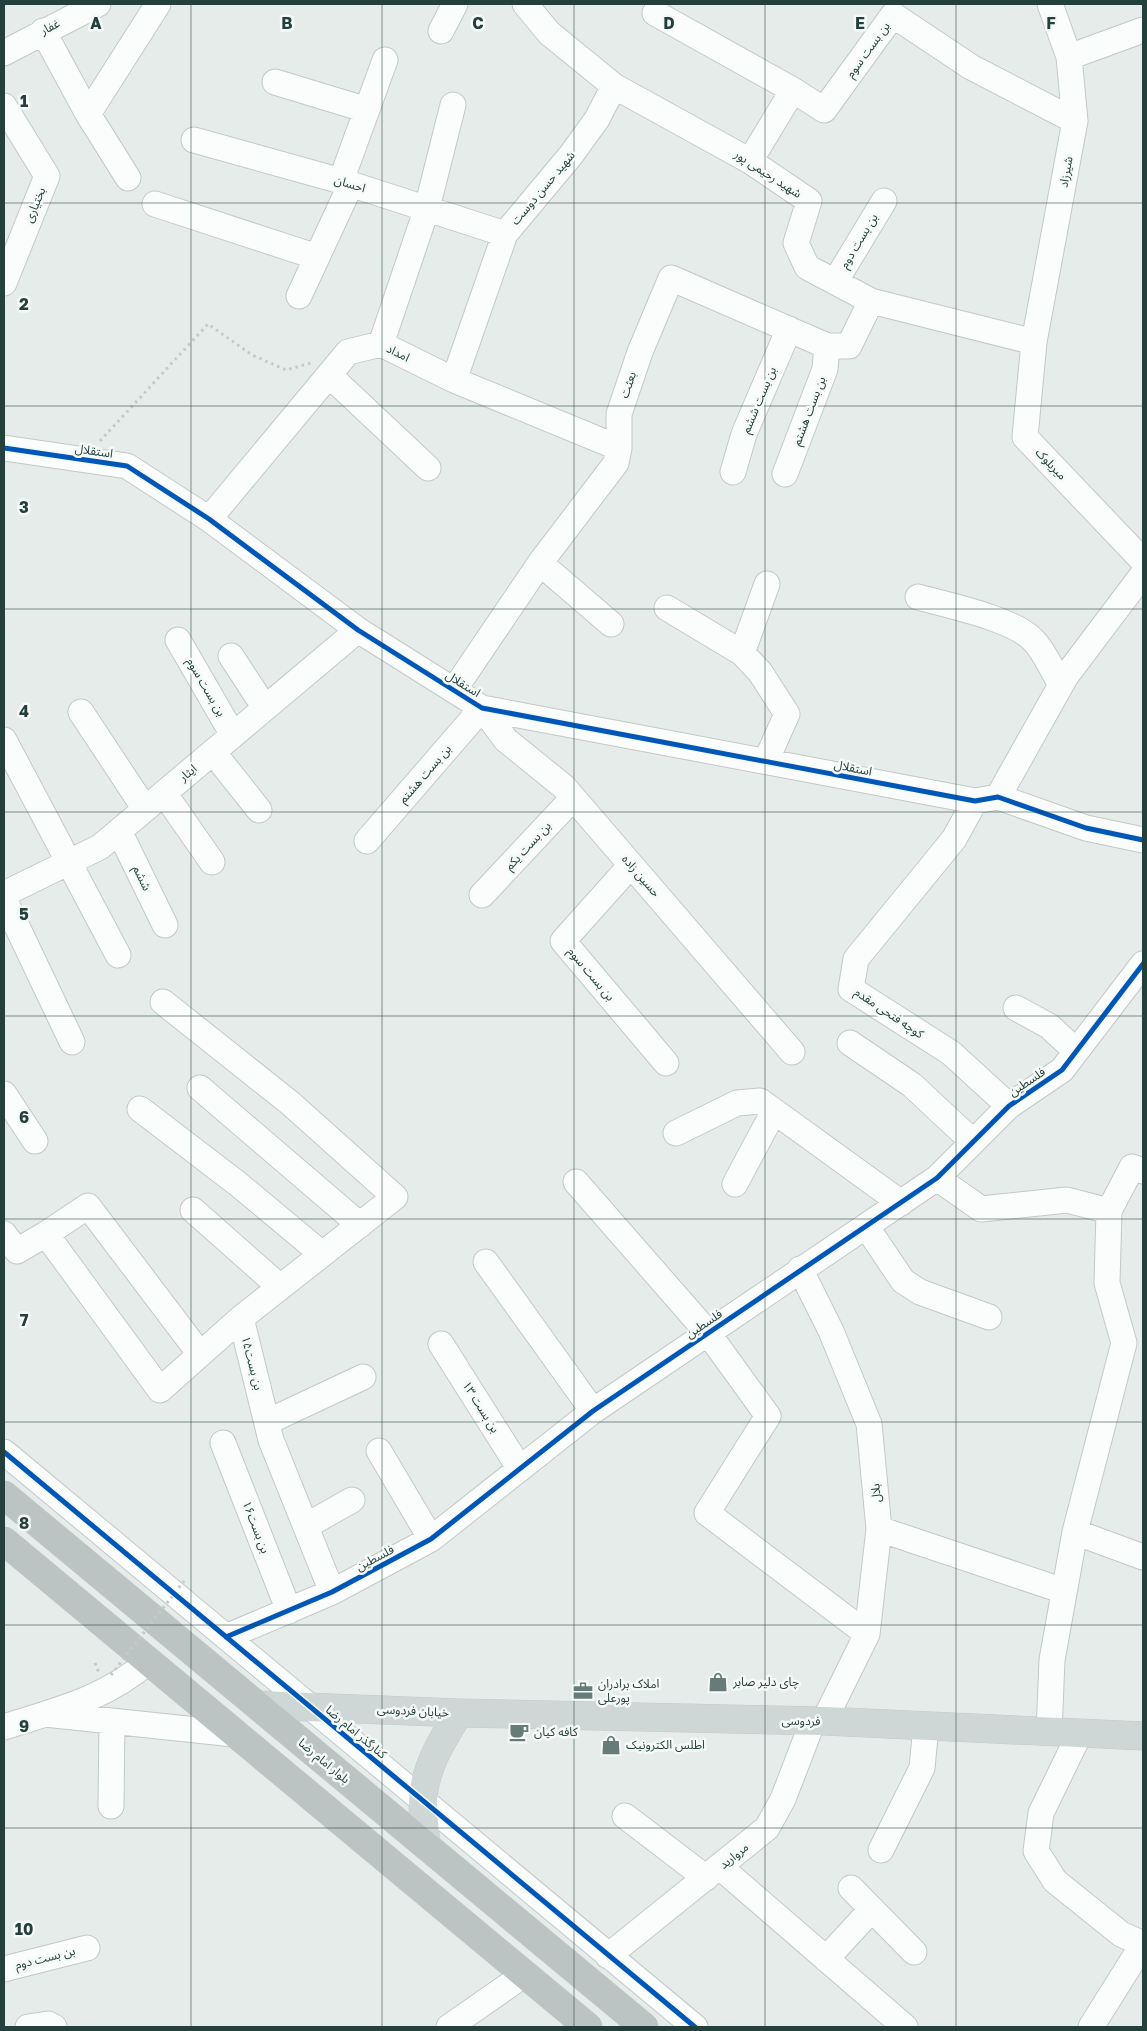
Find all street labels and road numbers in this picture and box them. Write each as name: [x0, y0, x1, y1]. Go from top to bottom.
street label: غفار: [37, 15, 62, 38]
street label: بن بست سوم: [842, 19, 895, 82]
street label: شهید رحیمی پور: [730, 146, 805, 202]
street label: شهید حسن دوست: [507, 148, 578, 228]
street label: شیرزاد: [1055, 155, 1076, 189]
street label: احسان: [333, 172, 368, 195]
street label: بختیاری: [21, 185, 48, 225]
street label: بن بست دوم: [836, 211, 883, 272]
street label: امداد: [384, 341, 412, 365]
street label: بن بست ششم: [738, 364, 781, 436]
street label: بعثت: [616, 370, 639, 400]
street label: بن بست هشتم: [788, 374, 830, 448]
street label: استقلال: [74, 440, 114, 461]
street label: میربلوک: [1033, 445, 1070, 483]
street label: بن بست سوم: [182, 655, 229, 720]
street label: استقلال: [443, 667, 484, 700]
street label: بن بست هشتم: [395, 741, 456, 807]
street label: استقلال: [833, 757, 873, 779]
street label: ایثار: [175, 761, 200, 785]
street label: بن بست یکم: [501, 818, 555, 874]
street label: حسین زاده: [619, 851, 664, 900]
street label: ششم: [128, 863, 155, 894]
street label: بن بست سوم: [563, 944, 618, 1005]
street label: کوچه فتحی مقدم: [851, 984, 928, 1043]
street label: فلسطین: [1006, 1064, 1048, 1099]
street label: فلسطین: [683, 1306, 725, 1341]
street label: بن بست۱۵: [238, 1334, 266, 1392]
street label: بن بست ۱۳: [460, 1378, 503, 1435]
street label: بلال: [867, 1483, 884, 1503]
street label: بن بست۱۶: [240, 1498, 273, 1555]
street label: فلسطین: [353, 1541, 396, 1574]
street label: خیابان فردوسی: [377, 1701, 449, 1720]
street label: کنارگذر امام رضا: [321, 1702, 391, 1764]
street label: فردوسی: [781, 1713, 821, 1728]
street label: بلوار امام رضا: [294, 1735, 353, 1788]
street label: مروارید: [716, 1839, 751, 1872]
street label: بن بست دوم: [13, 1943, 77, 1974]

